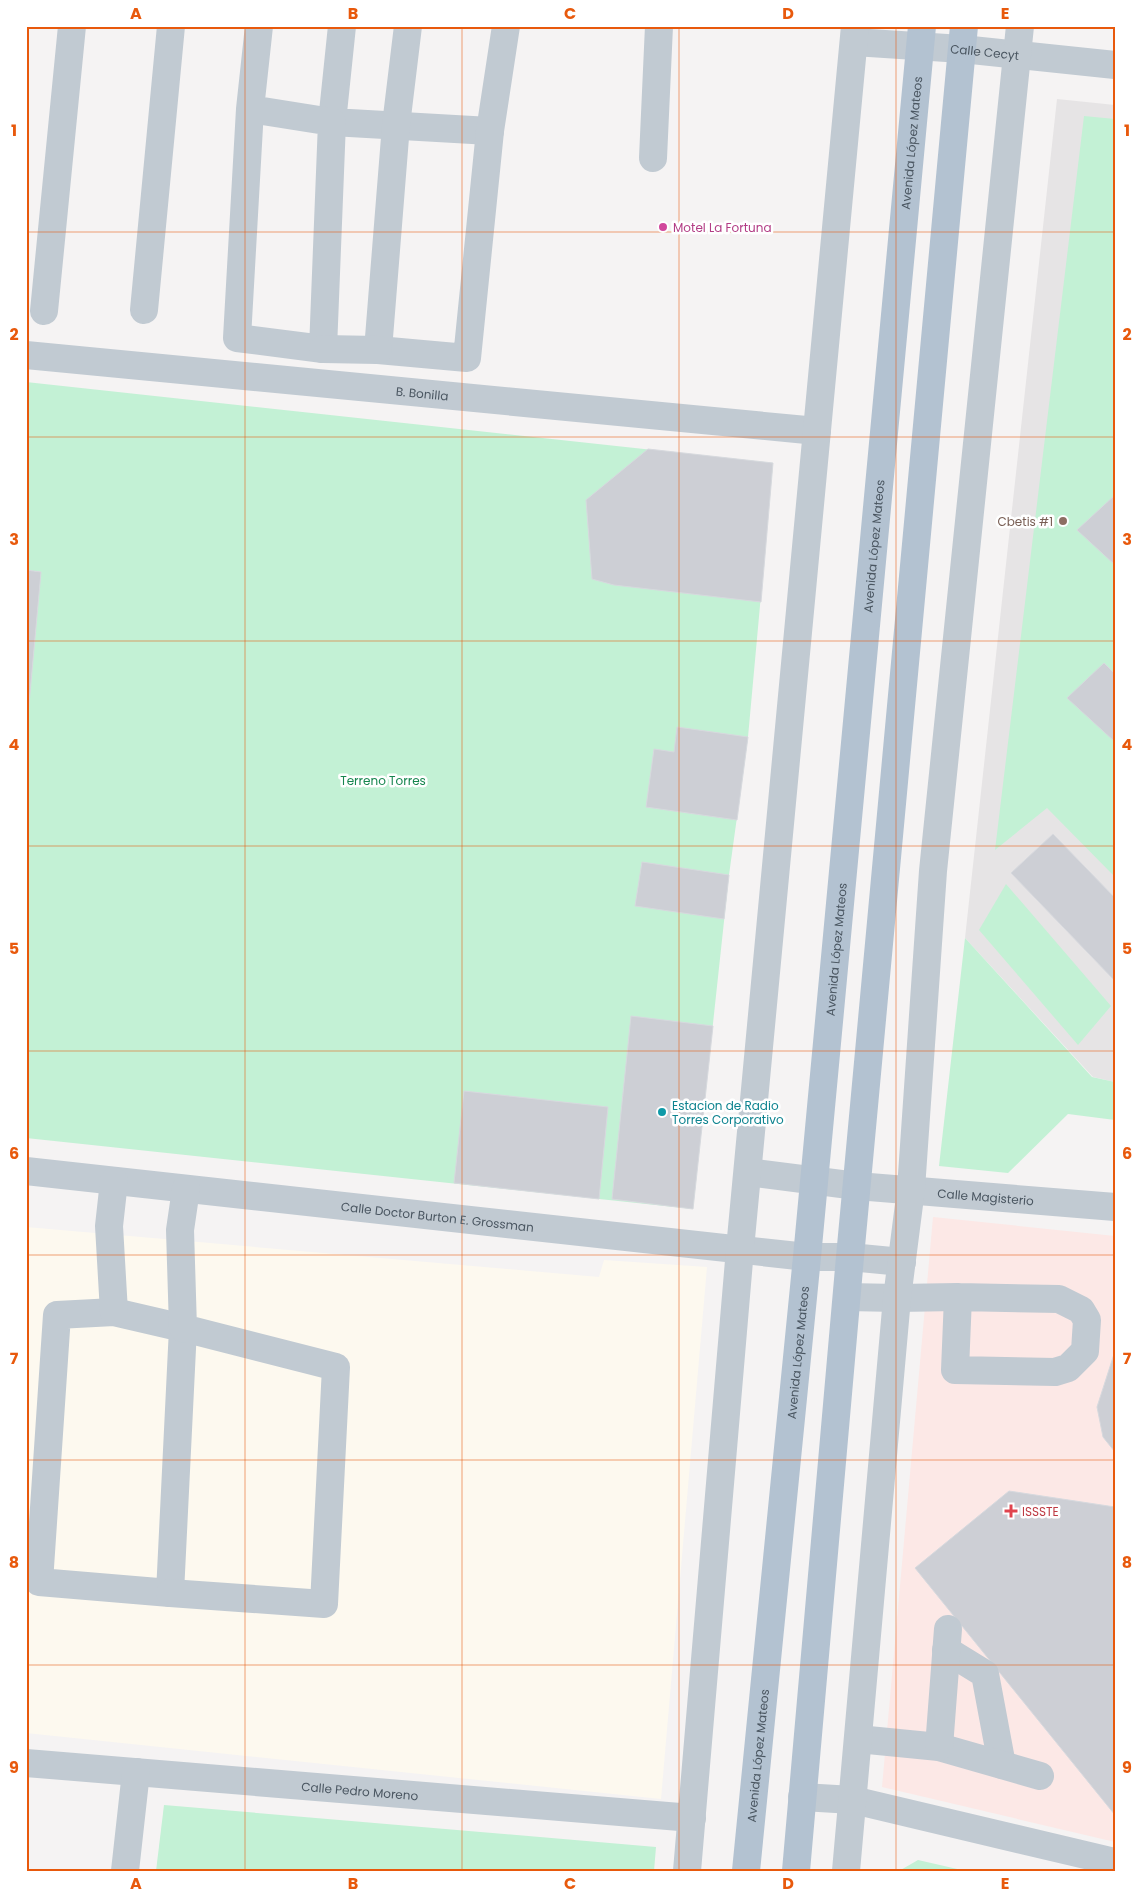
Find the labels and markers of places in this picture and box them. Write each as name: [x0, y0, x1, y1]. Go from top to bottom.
place label: Motel La Fortuna: [673, 219, 772, 236]
marker: Motel La Fortuna: [657, 221, 669, 233]
place label: Cbetis #1: [997, 513, 1053, 530]
marker: Cbetis #1: [1057, 515, 1069, 527]
place label: Estacion de Radio Torres Corporativo: [672, 1097, 784, 1128]
marker: Estacion de Radio Torres Corporativo: [656, 1106, 668, 1118]
place label: ISSSTE: [1022, 1503, 1059, 1520]
marker: ISSSTE: [1004, 1504, 1018, 1518]

